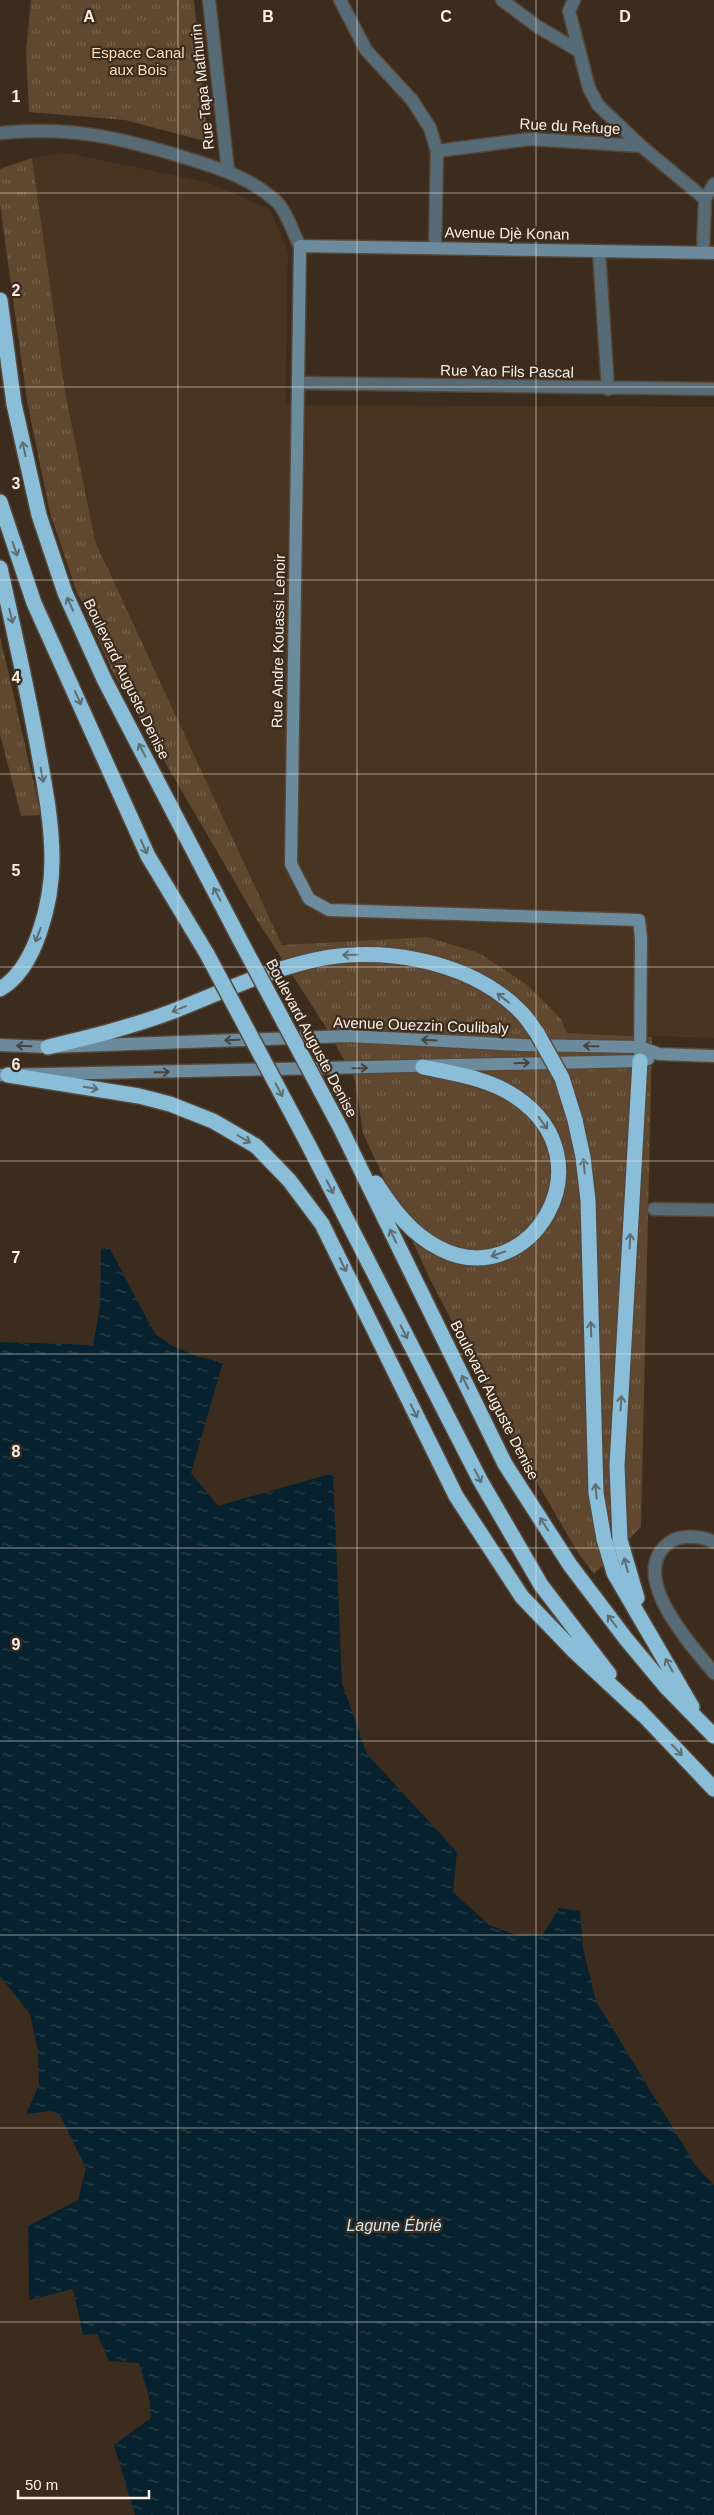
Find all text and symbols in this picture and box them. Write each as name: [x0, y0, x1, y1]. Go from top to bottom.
text: A: [83, 8, 95, 25]
text: B: [262, 8, 274, 25]
text: C: [440, 8, 452, 25]
text: D: [619, 8, 631, 25]
street label: Rue Tapa Mathurin: [187, 23, 217, 151]
park label: Espace Canal aux Bois: [91, 44, 185, 78]
text: 1: [12, 88, 21, 105]
street label: Rue du Refuge: [519, 115, 621, 137]
street label: Avenue Djè Konan: [444, 223, 570, 243]
text: 2: [12, 282, 21, 299]
street label: Rue Yao Fils Pascal: [440, 361, 574, 381]
one-way arrow: [19, 441, 28, 457]
text: 3: [12, 475, 21, 492]
one-way arrow: [11, 540, 20, 556]
street label: Rue Andre Kouassi Lenoir: [268, 554, 288, 728]
street label: Boulevard Auguste Denise: [81, 596, 173, 762]
one-way arrow: [65, 597, 74, 612]
one-way arrow: [7, 607, 16, 623]
text: 4: [12, 669, 21, 686]
one-way arrow: [74, 690, 84, 705]
one-way arrow: [137, 743, 146, 758]
one-way arrow: [38, 767, 48, 783]
one-way arrow: [140, 839, 150, 854]
text: 5: [12, 862, 21, 879]
one-way arrow: [212, 887, 222, 902]
one-way arrow: [32, 927, 42, 942]
one-way arrow: [343, 950, 359, 960]
street label: Boulevard Auguste Denise: [263, 956, 361, 1120]
one-way arrow: [497, 993, 510, 1004]
one-way arrow: [172, 1005, 187, 1014]
street label: Avenue Ouezzin Coulibaly: [333, 1013, 510, 1037]
one-way arrow: [421, 1035, 438, 1045]
one-way arrow: [224, 1036, 240, 1045]
one-way arrow: [16, 1041, 32, 1051]
one-way arrow: [584, 1041, 600, 1051]
text: 6: [12, 1056, 21, 1073]
one-way arrow: [514, 1058, 530, 1068]
one-way arrow: [351, 1064, 367, 1073]
one-way arrow: [154, 1067, 170, 1077]
one-way arrow: [83, 1083, 99, 1093]
one-way arrow: [274, 1083, 284, 1098]
one-way arrow: [537, 1116, 548, 1129]
one-way arrow: [236, 1135, 250, 1145]
one-way arrow: [579, 1159, 589, 1175]
one-way arrow: [326, 1179, 335, 1194]
one-way arrow: [388, 1229, 398, 1244]
one-way arrow: [626, 1233, 635, 1249]
text: 7: [12, 1249, 21, 1266]
one-way arrow: [490, 1249, 506, 1259]
one-way arrow: [338, 1257, 348, 1272]
street label: Boulevard Auguste Denise: [447, 1317, 543, 1483]
one-way arrow: [586, 1321, 596, 1337]
one-way arrow: [400, 1324, 409, 1339]
one-way arrow: [460, 1375, 469, 1390]
one-way arrow: [617, 1395, 626, 1411]
one-way arrow: [410, 1403, 420, 1418]
text: 8: [12, 1443, 21, 1460]
one-way arrow: [473, 1469, 483, 1484]
one-way arrow: [591, 1483, 601, 1499]
one-way arrow: [538, 1518, 548, 1532]
one-way arrow: [621, 1557, 630, 1573]
one-way arrow: [607, 1614, 617, 1628]
text: 9: [12, 1636, 21, 1653]
one-way arrow: [664, 1659, 674, 1673]
one-way arrow: [671, 1744, 683, 1756]
water label: Lagune Ébrié: [346, 2216, 442, 2234]
scale bar: [18, 2468, 149, 2500]
text: 50 m: [25, 2476, 58, 2493]

